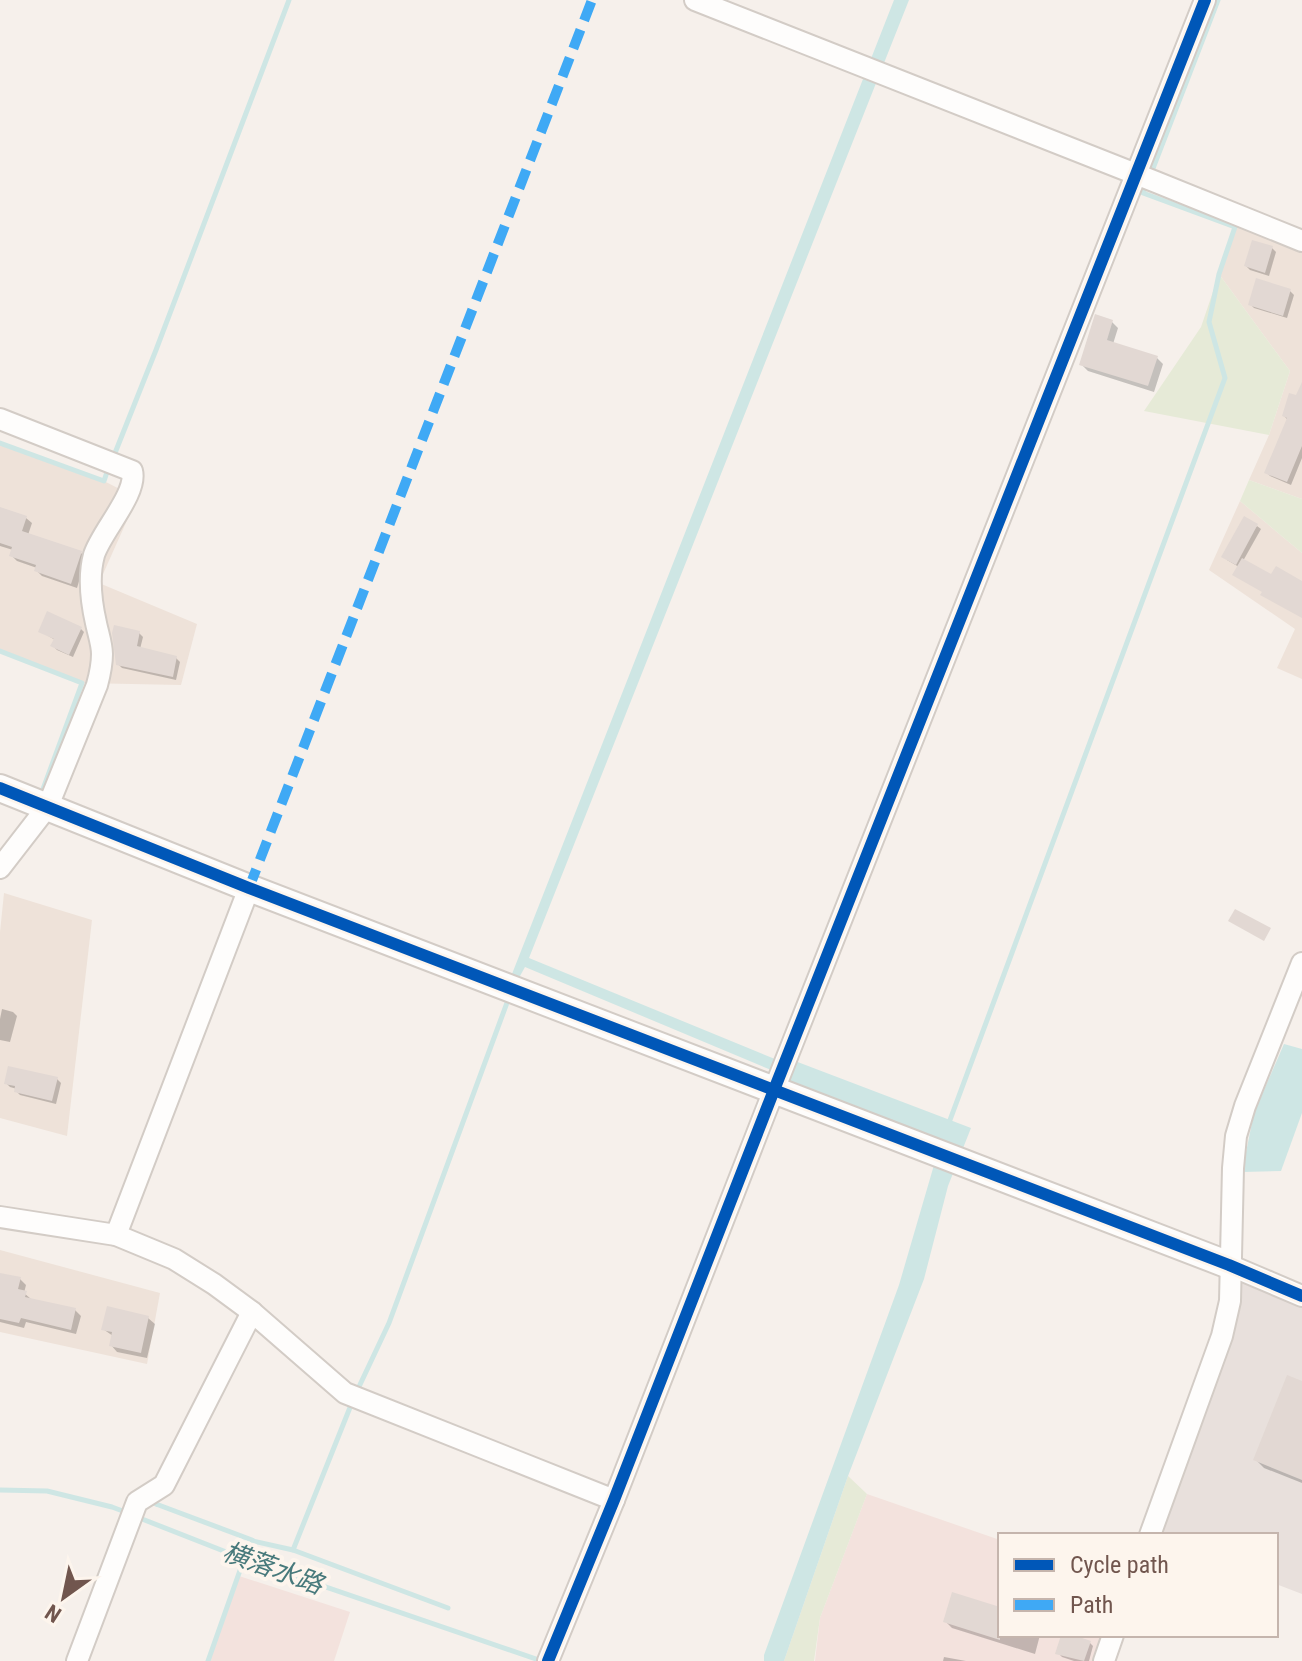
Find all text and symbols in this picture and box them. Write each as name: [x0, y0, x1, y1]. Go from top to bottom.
legend: [998, 1533, 1278, 1637]
water label: 横落水路: [219, 1536, 329, 1601]
text: Cycle path: [1070, 1551, 1169, 1579]
north arrow: [24, 1557, 104, 1637]
text: Path: [1070, 1591, 1113, 1619]
text: N: [41, 1599, 66, 1628]

